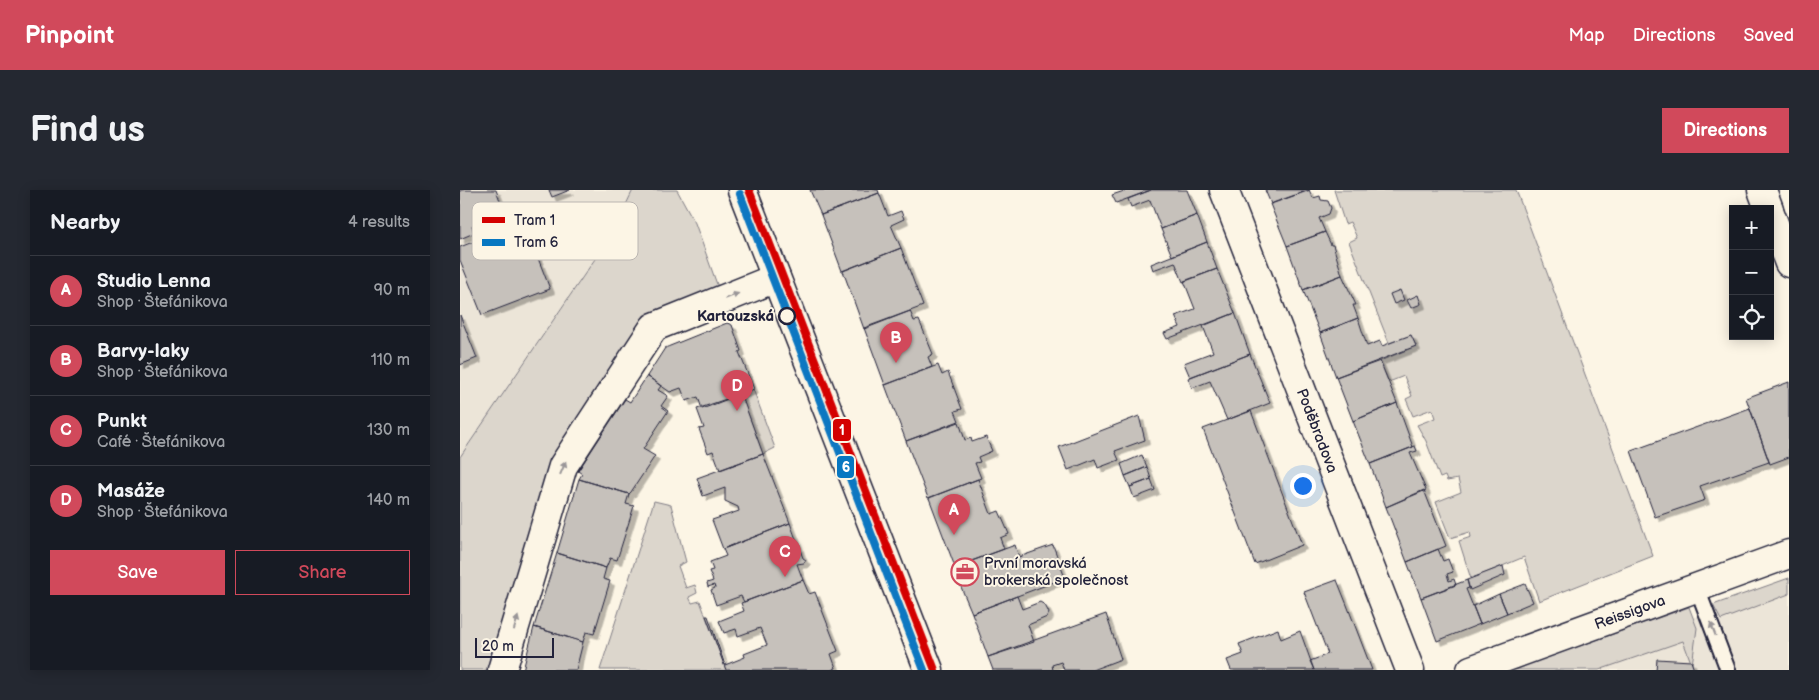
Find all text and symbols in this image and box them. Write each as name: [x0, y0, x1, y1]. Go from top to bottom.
text: Pinpoint: [25, 21, 114, 50]
text: Map: [1569, 25, 1605, 46]
text: Directions: [1633, 25, 1715, 46]
text: Saved: [1743, 25, 1794, 46]
button: Directions: [1662, 108, 1789, 153]
text: Find us: [30, 109, 145, 152]
legend: [472, 202, 638, 260]
map controls: [1729, 205, 1774, 340]
button: +: [1729, 205, 1774, 250]
text: Nearby: [50, 210, 120, 235]
text: Tram 1: [514, 212, 555, 229]
text: 4 results: [348, 213, 410, 232]
text: Tram 6: [514, 234, 559, 251]
button: −: [1729, 250, 1774, 295]
text: Studio Lenna: [97, 270, 211, 293]
text: A: [61, 281, 71, 300]
text: 90 m: [374, 281, 410, 300]
one-way arrow: [725, 291, 739, 299]
text: Shop · Štefánikova: [97, 293, 228, 312]
button: locate: [1729, 295, 1774, 340]
place label: Kartouzská: [697, 307, 774, 326]
marker: Kartouzská: [778, 307, 796, 325]
pin: B: [880, 322, 912, 363]
text: Barvy-laky: [97, 340, 189, 363]
text: B: [60, 351, 72, 370]
text: 110 m: [371, 351, 410, 370]
text: Shop · Štefánikova: [97, 363, 228, 382]
pin: D: [721, 370, 753, 411]
street label: Poděbradova: [1292, 386, 1342, 475]
text: Punkt: [97, 410, 147, 433]
line badge: 1: [832, 418, 852, 442]
text: C: [60, 421, 72, 440]
text: 130 m: [367, 421, 410, 440]
text: 1: [839, 422, 845, 439]
text: Café · Štefánikova: [97, 433, 225, 452]
line badge: 6: [836, 455, 855, 479]
text: 6: [842, 459, 850, 476]
one-way arrow: [560, 461, 568, 475]
your location: [1290, 473, 1316, 499]
text: Masáže: [97, 480, 165, 503]
text: D: [60, 491, 72, 510]
text: 140 m: [367, 491, 410, 510]
pin: A: [938, 494, 970, 535]
text: Shop · Štefánikova: [97, 503, 228, 522]
pin: C: [769, 536, 801, 577]
button: Save: [50, 550, 225, 595]
button: Share: [235, 550, 410, 595]
place label: První moravská brokerská společnost: [984, 554, 1129, 590]
office icon: První moravská brokerská společnost: [950, 557, 980, 587]
street label: Reissigova: [1592, 590, 1668, 634]
one-way arrow: [512, 616, 520, 631]
one-way arrow: [1709, 621, 1717, 636]
scale bar: [475, 635, 554, 658]
text: 20 m: [482, 638, 514, 655]

